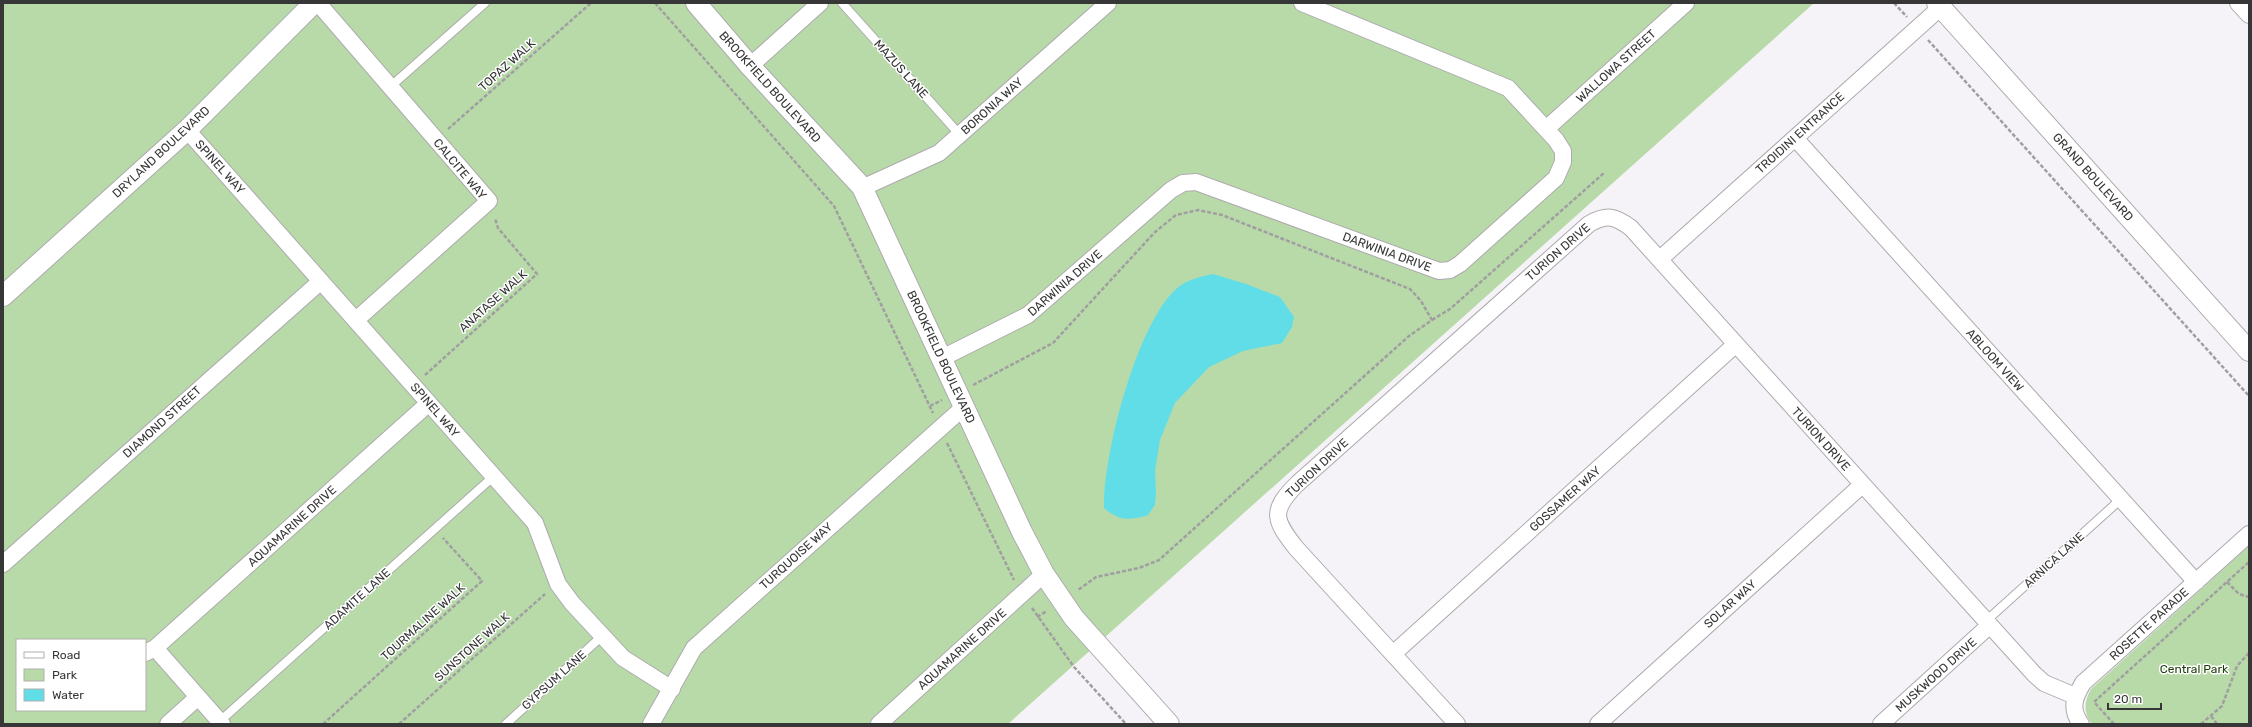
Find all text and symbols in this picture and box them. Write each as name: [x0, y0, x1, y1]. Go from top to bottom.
street label: WALLOWA STREET: [1573, 27, 1659, 105]
street label: BROOKFIELD BOULEVARD: [716, 29, 824, 145]
street label: TOPAZ WALK: [476, 35, 539, 94]
street label: MAZUS LANE: [871, 37, 931, 101]
street label: BORONIA WAY: [958, 74, 1026, 137]
street label: TROIDINI ENTRANCE: [1753, 90, 1847, 176]
street label: DRYLAND BOULEVARD: [109, 103, 213, 201]
street label: GRAND BOULEVARD: [2050, 130, 2136, 224]
street label: CALCITE WAY: [431, 136, 490, 202]
street label: SPINEL WAY: [192, 137, 248, 197]
street label: TURION DRIVE: [1523, 220, 1593, 284]
street label: DARWINIA DRIVE: [1341, 229, 1433, 275]
street label: DARWINIA DRIVE: [1025, 247, 1105, 319]
street label: ANATASE WALK: [456, 266, 530, 335]
street label: BROOKFIELD BOULEVARD: [904, 288, 978, 426]
street label: ABLOOM VIEW: [1963, 326, 2027, 394]
street label: SPINEL WAY: [408, 380, 463, 440]
street label: DIAMOND STREET: [120, 383, 204, 461]
street label: TURION DRIVE: [1789, 404, 1853, 474]
street label: TURION DRIVE: [1283, 435, 1351, 501]
street label: GOSSAMER WAY: [1527, 463, 1604, 535]
street label: AQUAMARINE DRIVE: [245, 483, 339, 569]
street label: TURQUOISE WAY: [757, 520, 835, 592]
street label: ARNICA LANE: [2021, 529, 2087, 591]
street label: ADAMITE LANE: [321, 566, 393, 632]
street label: SOLAR WAY: [1701, 577, 1759, 631]
street label: TOURMALINE WALK: [378, 580, 469, 663]
street label: ROSETTE PARADE: [2107, 585, 2191, 663]
street label: AQUAMARINE DRIVE: [915, 606, 1009, 692]
street label: SUNSTONE WALK: [432, 609, 513, 684]
street label: MUSKWOOD DRIVE: [1893, 635, 1979, 715]
legend: [16, 639, 146, 711]
street label: GYPSUM LANE: [519, 647, 589, 713]
text: Road: [52, 648, 80, 662]
park label: Central Park: [2160, 662, 2229, 676]
text: Park: [52, 668, 78, 682]
scale bar: [2108, 685, 2161, 711]
text: Water: [52, 688, 84, 702]
text: 20 m: [2114, 692, 2142, 706]

